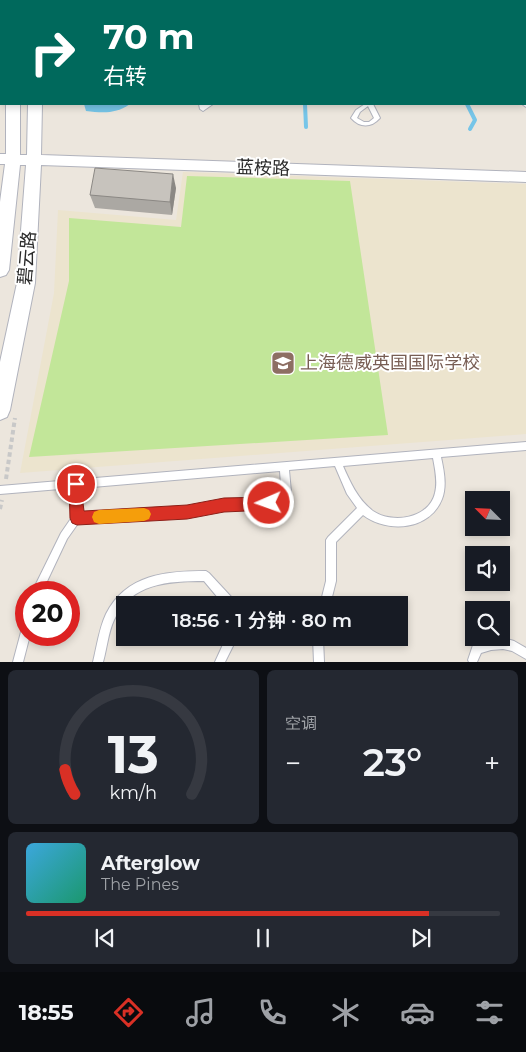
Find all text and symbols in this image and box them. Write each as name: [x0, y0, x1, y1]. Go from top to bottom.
text: 70 m: [103, 15, 194, 58]
icon: right: [20, 20, 85, 85]
text: 右转: [103, 63, 147, 90]
street label: 蓝桉路: [236, 156, 290, 180]
street label: 碧云路: [14, 230, 40, 286]
school or university icon: 上海德威英国国际学校: [270, 350, 296, 376]
place label: 上海德威英国国际学校: [300, 352, 480, 374]
pin: [55, 463, 97, 505]
icon: arrive: [62, 470, 90, 498]
position arrow: [242, 476, 294, 528]
north arrow: [465, 491, 510, 536]
map controls: [465, 491, 510, 646]
button: sound: [465, 546, 510, 591]
speed limit sign: 20: [15, 581, 80, 646]
button: search: [465, 601, 510, 646]
text: 18:56 · 1 分钟 · 80 m: [172, 609, 352, 632]
text: 空调: [285, 714, 317, 733]
text: 13: [108, 723, 159, 786]
text: 23°: [363, 739, 422, 786]
text: −: [285, 746, 301, 780]
text: +: [484, 746, 500, 780]
text: km/h: [110, 782, 157, 803]
text: Afterglow: [101, 852, 200, 875]
text: The Pines: [101, 875, 179, 894]
icon: previous: [91, 924, 119, 952]
icon: pause: [249, 924, 277, 952]
icon: next: [407, 924, 435, 952]
icon: directions: [111, 995, 146, 1030]
icon: music: [183, 995, 218, 1030]
icon: phone: [255, 995, 290, 1030]
icon: climate: [328, 995, 363, 1030]
icon: car: [400, 995, 435, 1030]
icon: filters: [472, 995, 507, 1030]
text: 18:55: [19, 999, 74, 1026]

